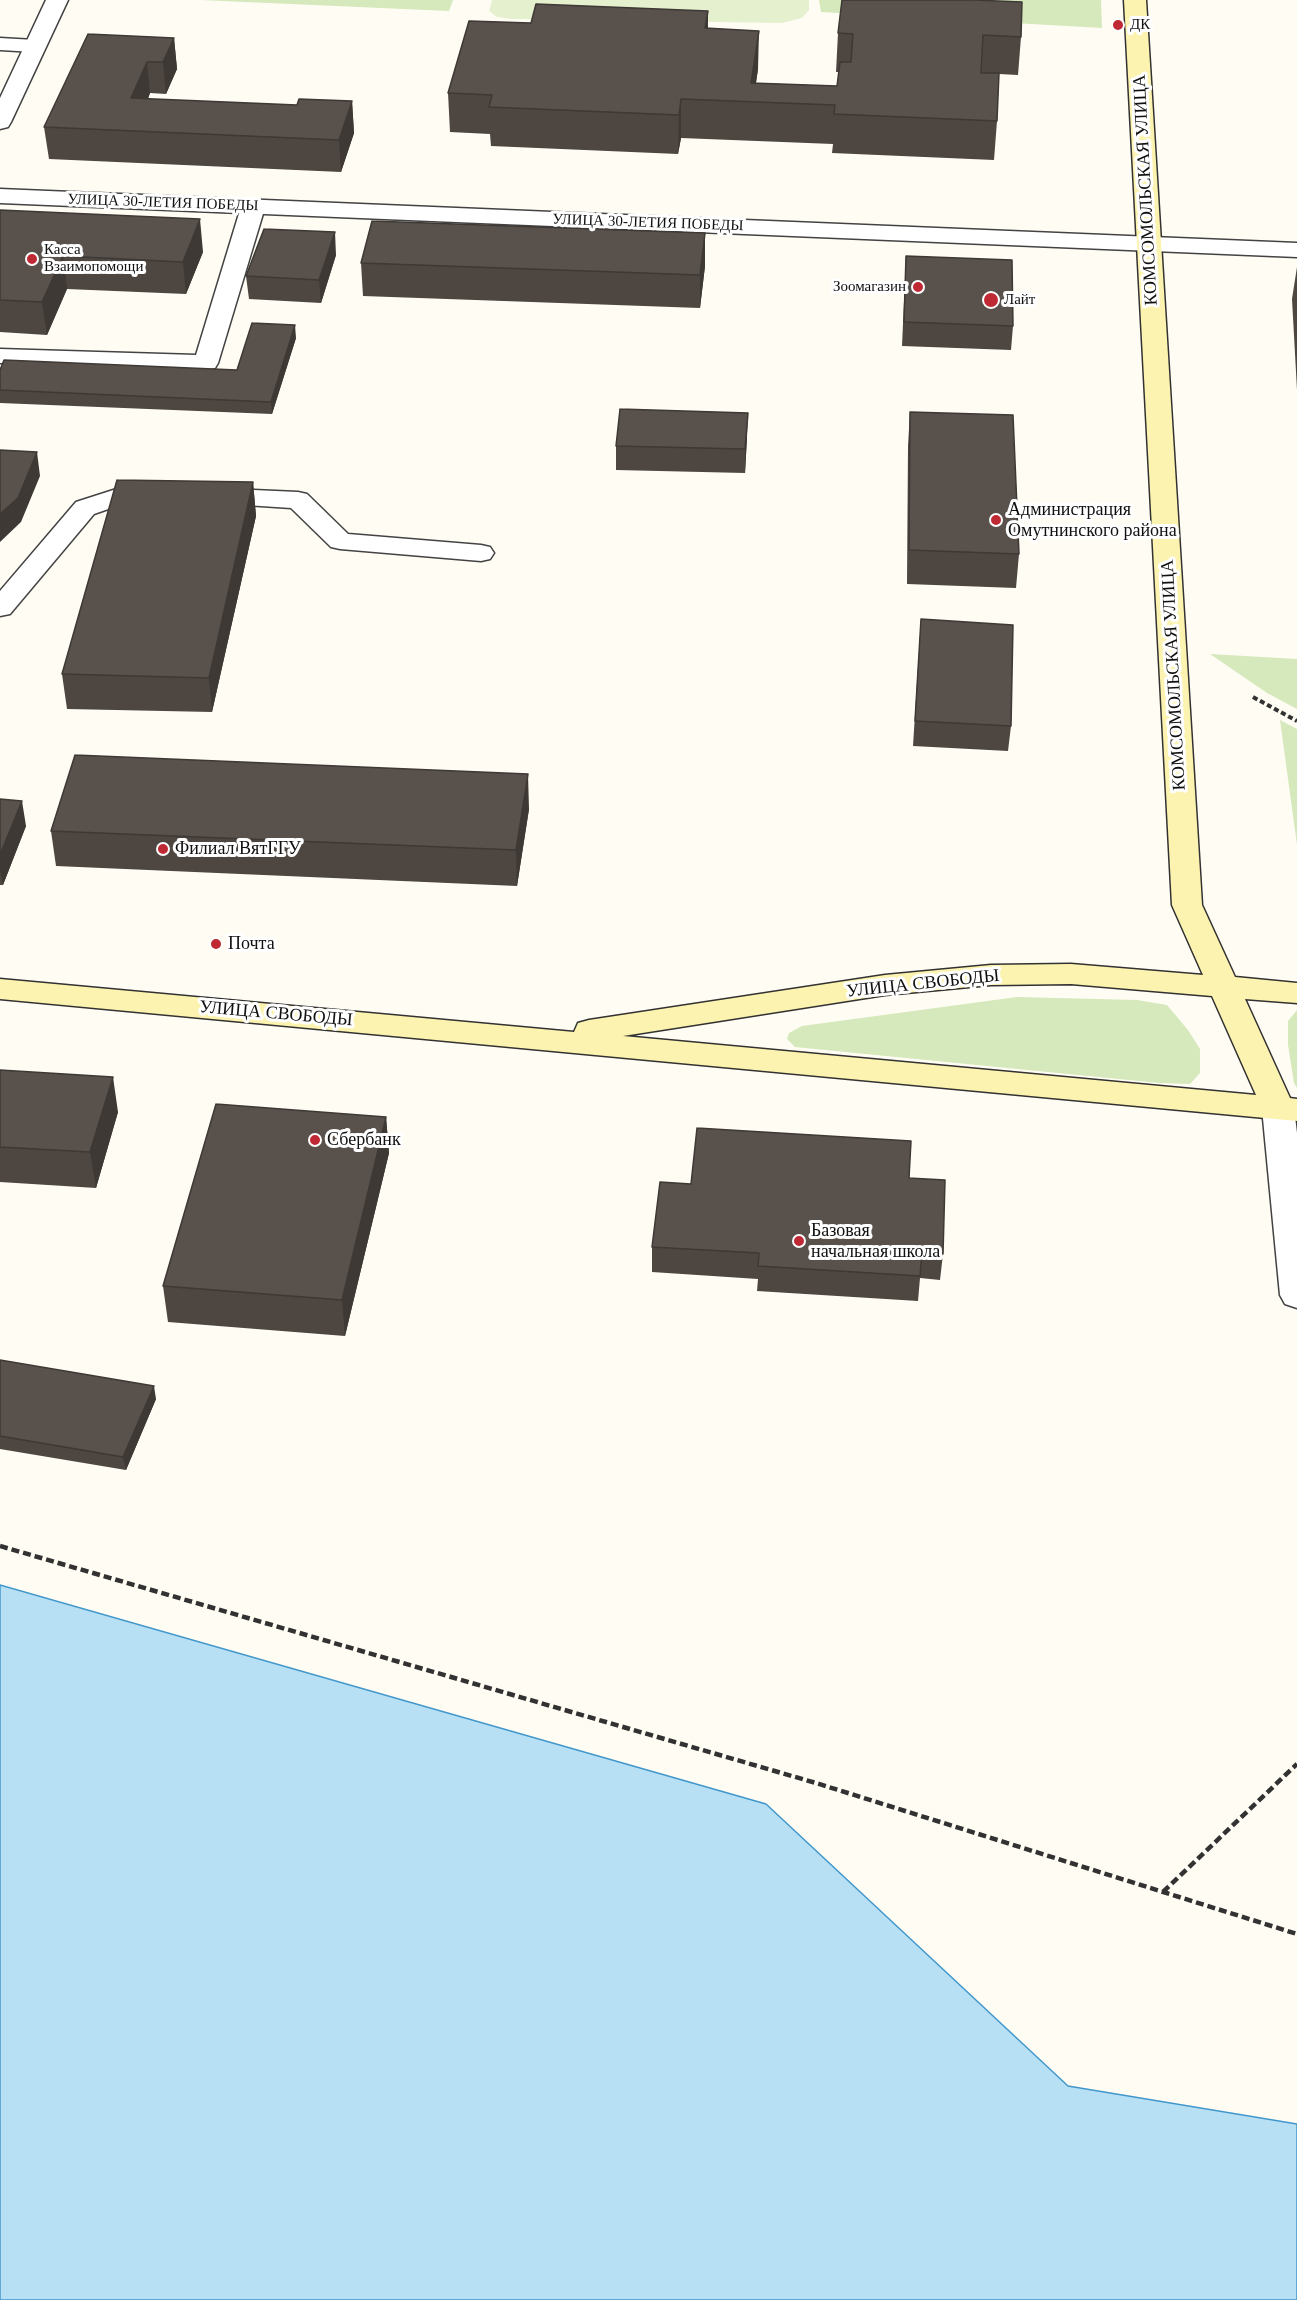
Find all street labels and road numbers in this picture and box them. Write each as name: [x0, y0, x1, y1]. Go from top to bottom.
street label: КОМСОМОЛЬСКАЯ УЛИЦА: [1129, 74, 1163, 306]
street label: УЛИЦА 30-ЛЕТИЯ ПОБЕДЫ: [67, 191, 259, 215]
street label: УЛИЦА 30-ЛЕТИЯ ПОБЕДЫ: [552, 211, 744, 235]
street label: КОМСОМОЛЬСКАЯ УЛИЦА: [1157, 559, 1191, 791]
street label: УЛИЦА СВОБОДЫ: [845, 965, 1001, 1003]
street label: УЛИЦА СВОБОДЫ: [198, 997, 354, 1031]

